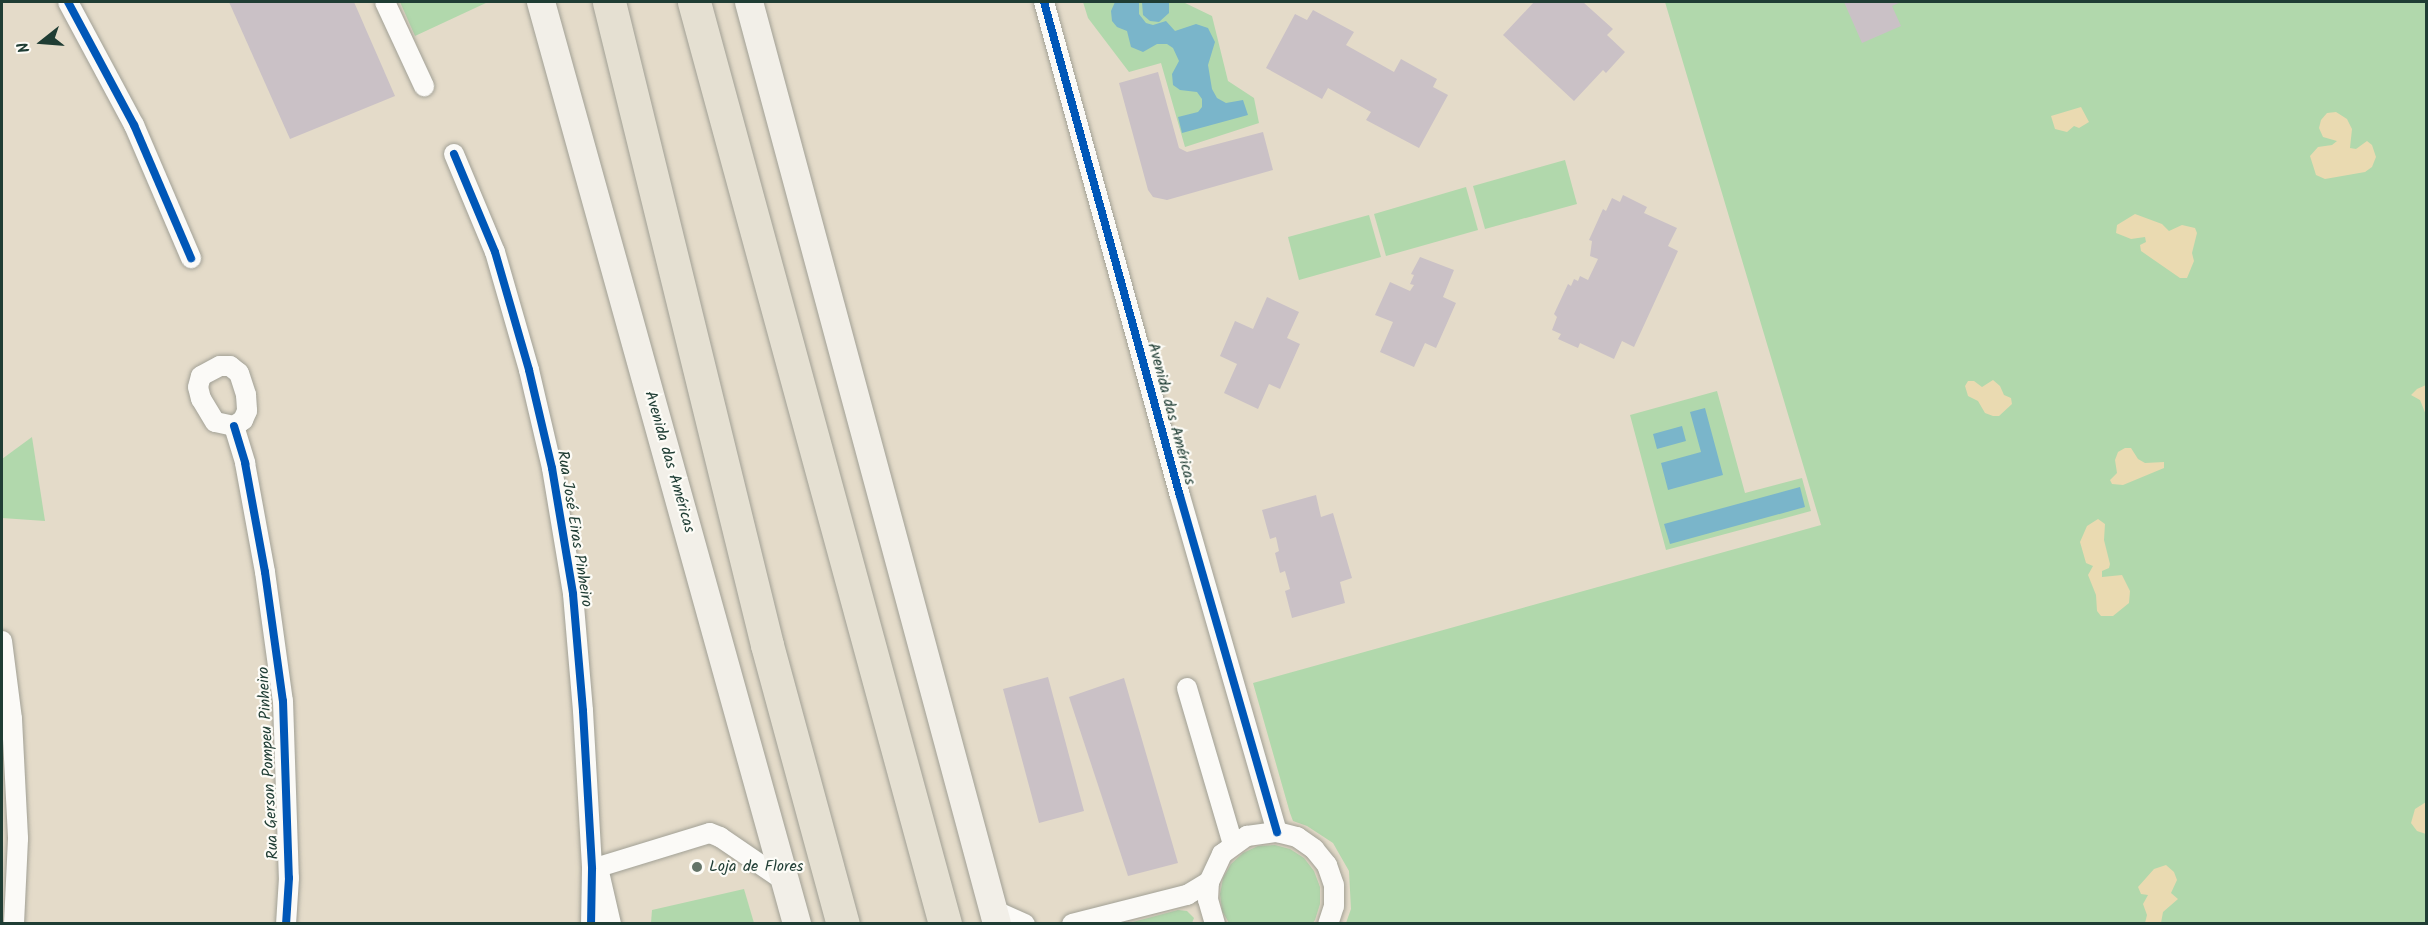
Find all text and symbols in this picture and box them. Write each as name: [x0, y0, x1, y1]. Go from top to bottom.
north arrow: [12, 12, 72, 72]
text: N: [11, 39, 38, 56]
street label: Avenida das Américas: [1143, 341, 1199, 487]
street label: Avenida das Américas: [640, 389, 698, 535]
street label: Rua José Eiras Pinheiro: [552, 449, 596, 609]
street label: Rua Gerson Pompeu Pinheiro: [254, 666, 284, 860]
place label: Loja de Flores: [709, 857, 803, 877]
marker: Loja de Flores: [690, 860, 704, 874]

